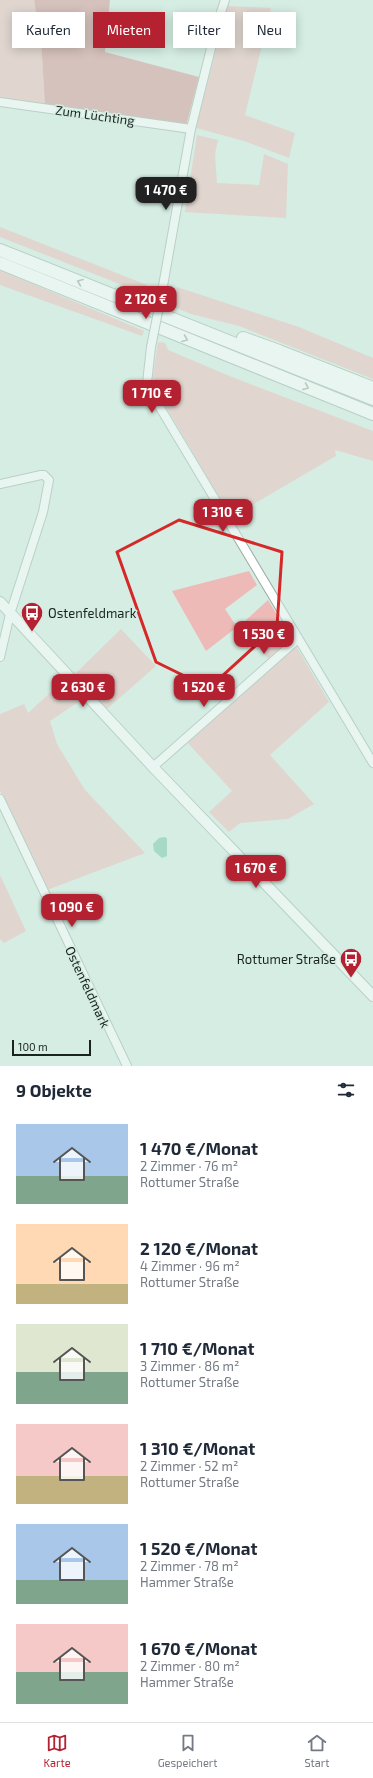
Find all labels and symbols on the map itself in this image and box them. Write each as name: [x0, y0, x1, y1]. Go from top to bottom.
street label: Zum Lüchting: [54, 102, 136, 128]
pin: 1 470 €: [129, 177, 203, 211]
one-way arrow: [77, 278, 84, 286]
pin: 2 120 €: [109, 286, 183, 320]
one-way arrow: [182, 334, 189, 342]
pin: 1 710 €: [115, 380, 189, 414]
one-way arrow: [303, 382, 310, 390]
pin: 1 310 €: [186, 499, 260, 533]
bus stop icon: Ostenfeldmark: [19, 600, 45, 633]
place label: Ostenfeldmark: [48, 605, 137, 621]
pin: 1 530 €: [227, 621, 301, 655]
pin: 2 630 €: [46, 674, 120, 708]
pin: 1 520 €: [167, 674, 241, 708]
pin: 1 670 €: [219, 855, 293, 889]
pin: 1 090 €: [35, 894, 109, 928]
street label: Ostenfeldmark: [62, 944, 114, 1031]
bus stop icon: Rottumer Straße: [338, 946, 364, 979]
place label: Rottumer Straße: [237, 951, 336, 967]
scale bar: [12, 1038, 91, 1057]

